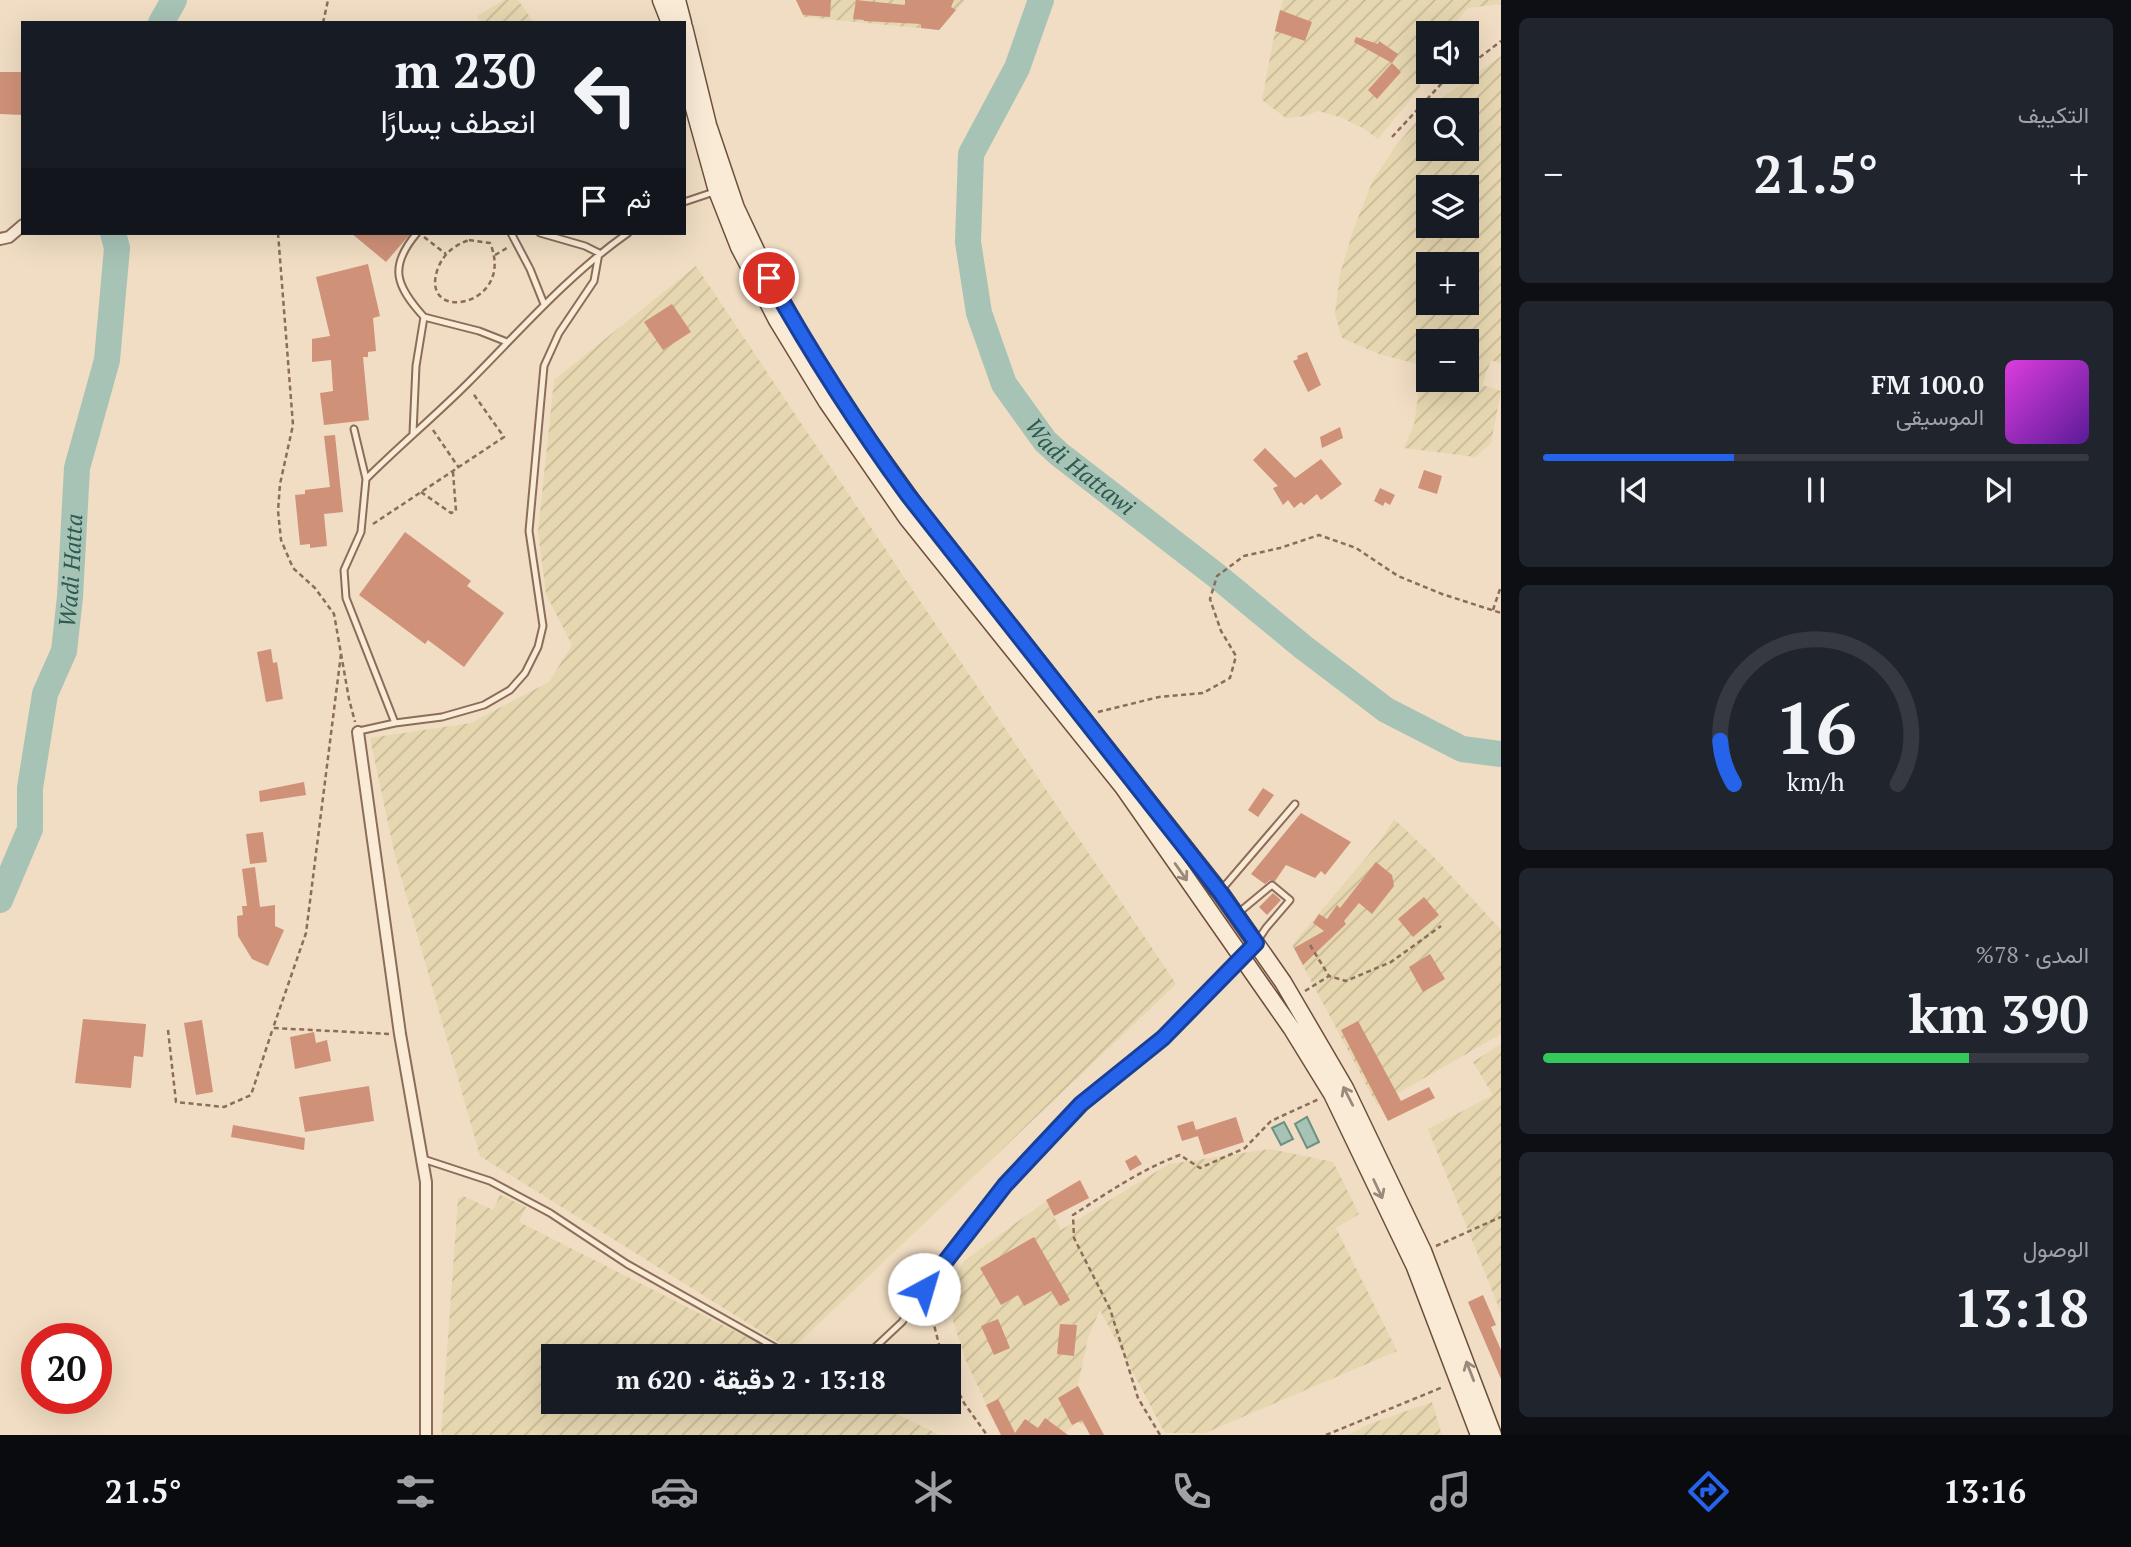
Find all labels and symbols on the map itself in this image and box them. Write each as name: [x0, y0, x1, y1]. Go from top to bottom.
pin: [739, 248, 799, 308]
water label: Wadi Hattawi: [1018, 411, 1142, 522]
water label: Wadi Hatta: [51, 513, 89, 629]
one-way arrow: [1174, 862, 1188, 881]
one-way arrow: [1341, 1086, 1355, 1107]
one-way arrow: [1372, 1178, 1386, 1199]
position arrow: [887, 1252, 961, 1326]
speed limit sign: 20: [21, 1323, 112, 1414]
one-way arrow: [1463, 1360, 1475, 1382]

